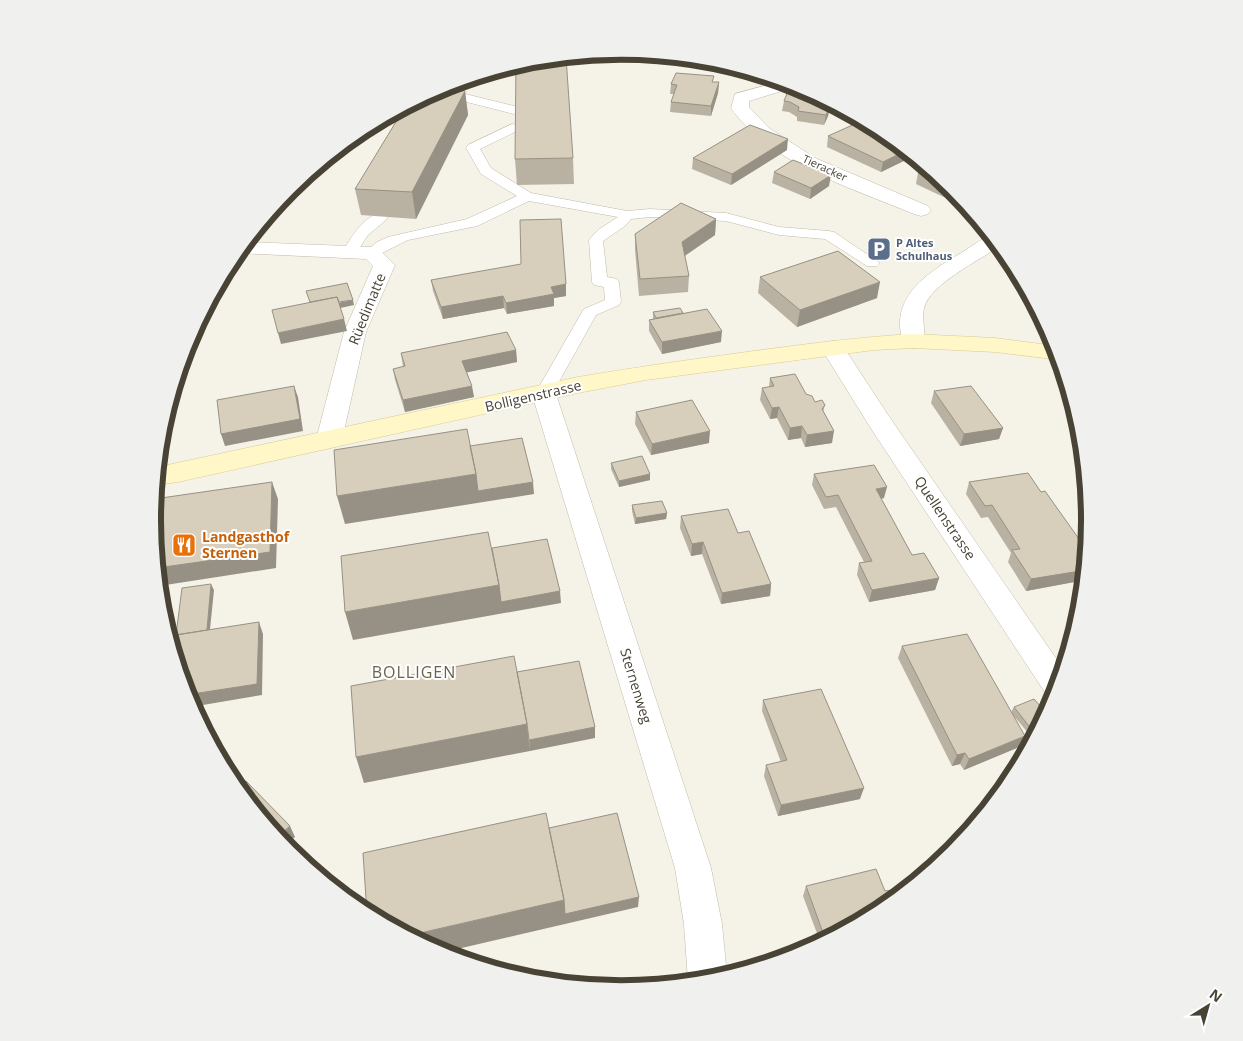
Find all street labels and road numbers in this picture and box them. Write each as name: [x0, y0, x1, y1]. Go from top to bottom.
street label: Tieracker: [801, 151, 850, 185]
street label: Rüedimatte: [344, 270, 390, 348]
street label: Bolligenstrasse: [483, 375, 583, 416]
street label: Quellenstrasse: [910, 472, 981, 563]
street label: Sternenweg: [616, 646, 657, 726]

